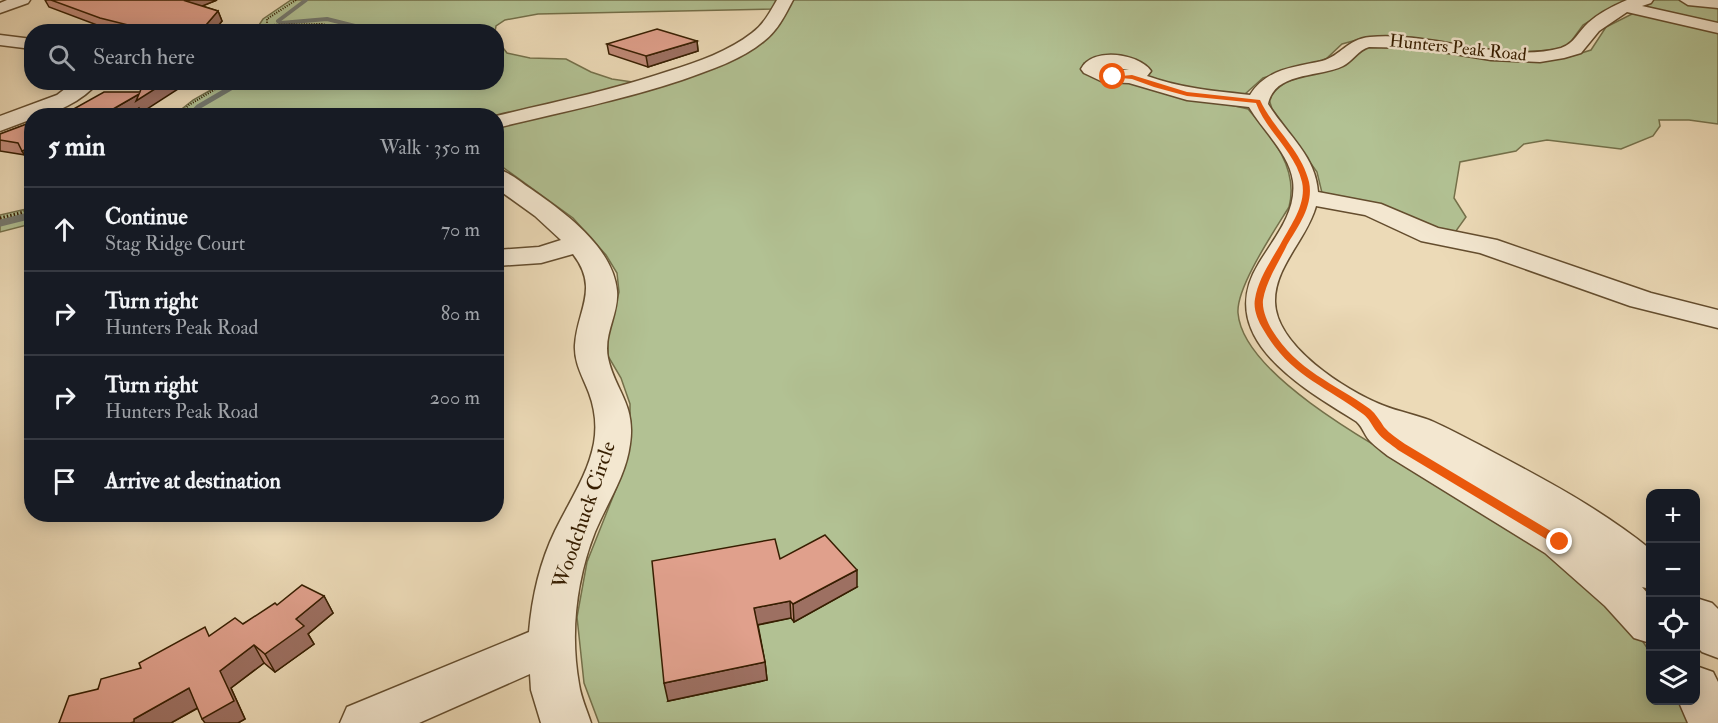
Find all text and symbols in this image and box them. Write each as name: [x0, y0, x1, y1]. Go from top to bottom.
search box: [24, 24, 504, 90]
street label: Hunters Peak Road: [1388, 29, 1528, 67]
icon: search: [45, 41, 78, 74]
text: Search here: [93, 43, 195, 71]
route start: [1099, 63, 1125, 89]
text: 5 min: [48, 131, 105, 163]
text: Walk · 350 m: [380, 135, 480, 160]
text: Continue: [105, 203, 188, 231]
icon: ahead: [48, 213, 81, 246]
text: 70 m: [441, 217, 480, 242]
text: Stag Ridge Court: [105, 231, 245, 256]
text: Turn right: [105, 287, 198, 315]
icon: right: [48, 297, 81, 330]
text: 80 m: [441, 301, 480, 326]
text: Hunters Peak Road: [105, 315, 258, 340]
text: Turn right: [105, 371, 198, 399]
icon: right: [48, 381, 81, 414]
text: 200 m: [430, 385, 480, 410]
text: Hunters Peak Road: [105, 399, 258, 424]
street label: Woodchuck Circle: [546, 437, 622, 593]
icon: arrive: [48, 465, 81, 498]
text: Arrive at destination: [105, 467, 281, 495]
map controls: [1646, 489, 1700, 705]
button: +: [1646, 489, 1700, 543]
route end: [1546, 528, 1572, 554]
button: −: [1646, 543, 1700, 597]
button: locate: [1646, 597, 1700, 651]
button: layers: [1646, 651, 1700, 705]

